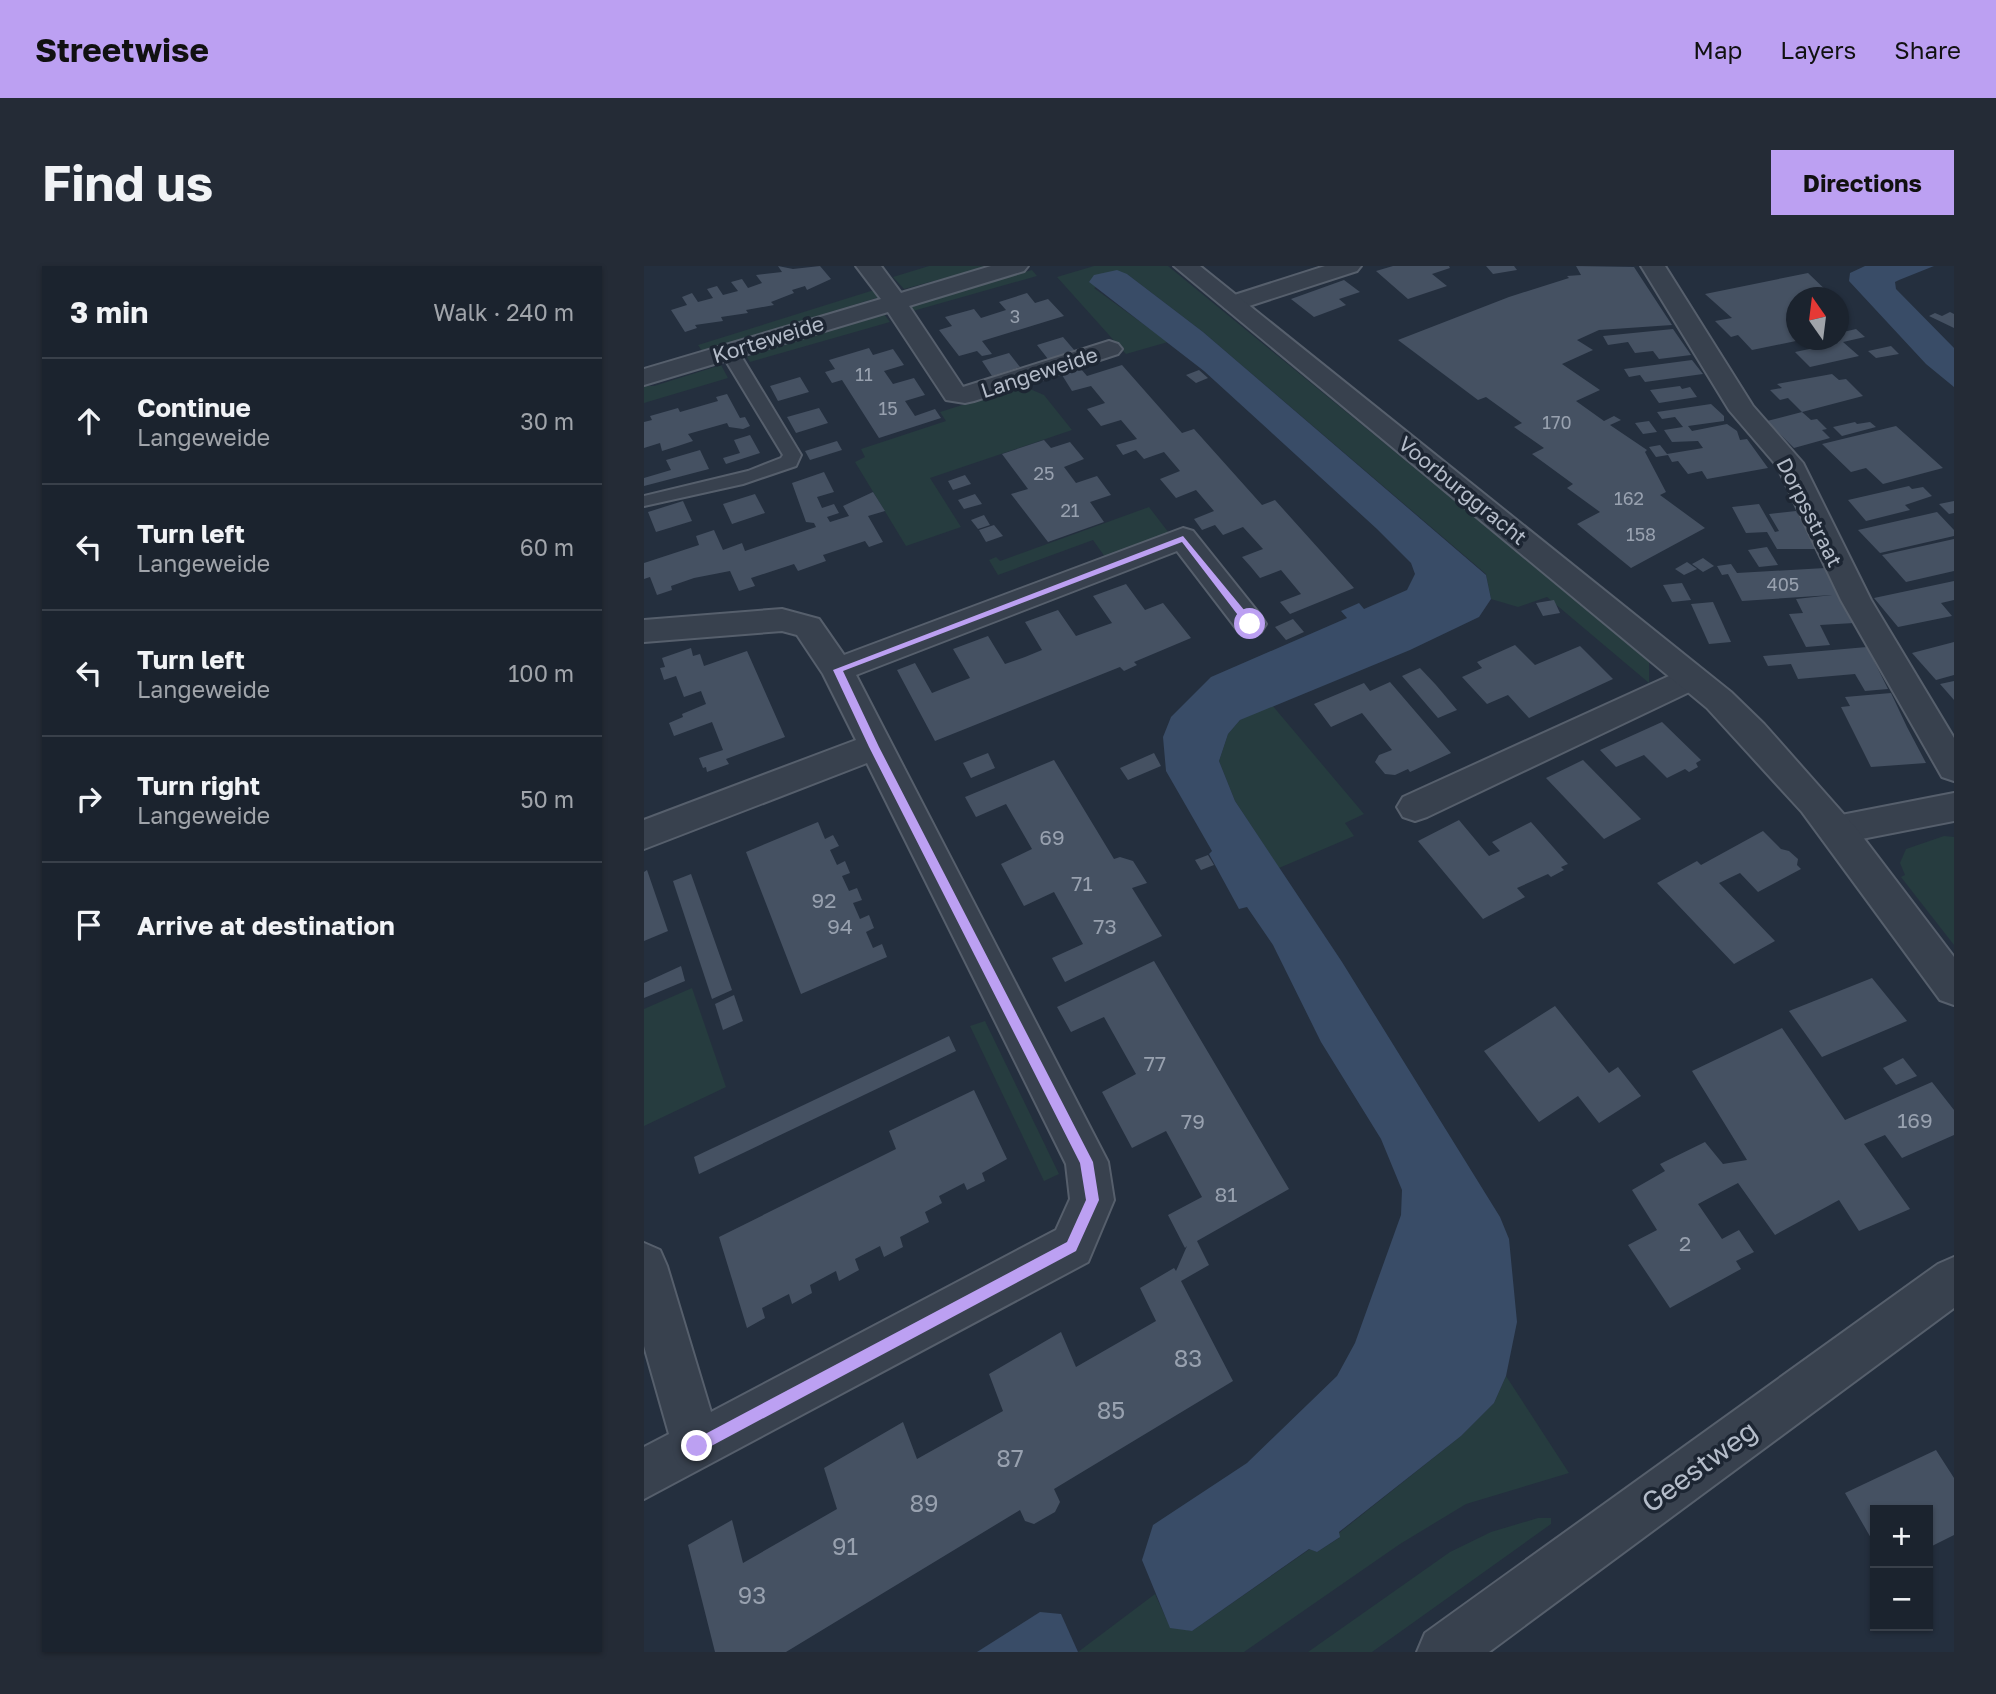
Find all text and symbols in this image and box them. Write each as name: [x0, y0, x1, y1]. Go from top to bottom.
text: Streetwise: [35, 30, 209, 69]
text: Map: [1693, 35, 1742, 64]
text: Layers: [1780, 35, 1856, 64]
text: Share: [1894, 35, 1961, 64]
button: Directions: [1771, 150, 1954, 215]
text: Find us: [42, 153, 213, 212]
north arrow: [1786, 287, 1849, 350]
text: 3 min: [70, 294, 148, 330]
text: Walk · 240 m: [433, 298, 574, 326]
house number: 3: [1010, 305, 1020, 327]
street label: Korteweide: [709, 310, 827, 368]
street label: Langeweide: [977, 341, 1101, 403]
house number: 11: [855, 363, 873, 385]
text: Continue: [137, 392, 251, 423]
house number: 15: [878, 397, 898, 419]
icon: ahead: [70, 402, 108, 440]
text: 30 m: [520, 407, 574, 435]
house number: 170: [1542, 411, 1572, 433]
text: Langeweide: [137, 423, 270, 451]
street label: Voorburggracht: [1393, 430, 1533, 550]
street label: Dorpsstraat: [1771, 453, 1849, 571]
house number: 25: [1034, 462, 1054, 484]
house number: 162: [1614, 487, 1644, 509]
house number: 21: [1060, 499, 1080, 521]
text: Turn left: [137, 518, 245, 549]
house number: 158: [1626, 523, 1656, 545]
icon: left: [70, 528, 108, 566]
text: 60 m: [520, 533, 574, 561]
text: Langeweide: [137, 549, 270, 577]
house number: 405: [1767, 573, 1799, 595]
route start: [1234, 608, 1265, 639]
text: Turn left: [137, 644, 245, 675]
icon: left: [70, 654, 108, 692]
text: 100 m: [508, 659, 574, 687]
text: Langeweide: [137, 675, 270, 703]
text: Turn right: [137, 770, 260, 801]
icon: right: [70, 780, 108, 818]
text: 50 m: [520, 785, 574, 813]
text: Langeweide: [137, 801, 270, 829]
house number: 69: [1039, 824, 1065, 850]
house number: 71: [1071, 870, 1093, 896]
house number: 92: [812, 887, 836, 913]
icon: arrive: [70, 906, 108, 944]
text: Arrive at destination: [137, 910, 395, 941]
house number: 94: [827, 913, 853, 939]
house number: 73: [1093, 913, 1117, 939]
house number: 77: [1144, 1050, 1166, 1076]
house number: 169: [1897, 1107, 1933, 1133]
house number: 79: [1181, 1108, 1205, 1134]
house number: 81: [1215, 1181, 1238, 1207]
house number: 2: [1679, 1230, 1691, 1256]
house number: 83: [1174, 1343, 1202, 1372]
house number: 85: [1097, 1395, 1125, 1424]
street label: Geestweg: [1635, 1413, 1763, 1519]
route end: [681, 1430, 712, 1461]
house number: 87: [996, 1443, 1024, 1472]
house number: 89: [909, 1488, 939, 1517]
map controls: [1870, 1505, 1933, 1631]
button: +: [1870, 1505, 1933, 1568]
house number: 91: [832, 1531, 858, 1560]
button: −: [1870, 1568, 1933, 1631]
house number: 93: [738, 1580, 766, 1609]

